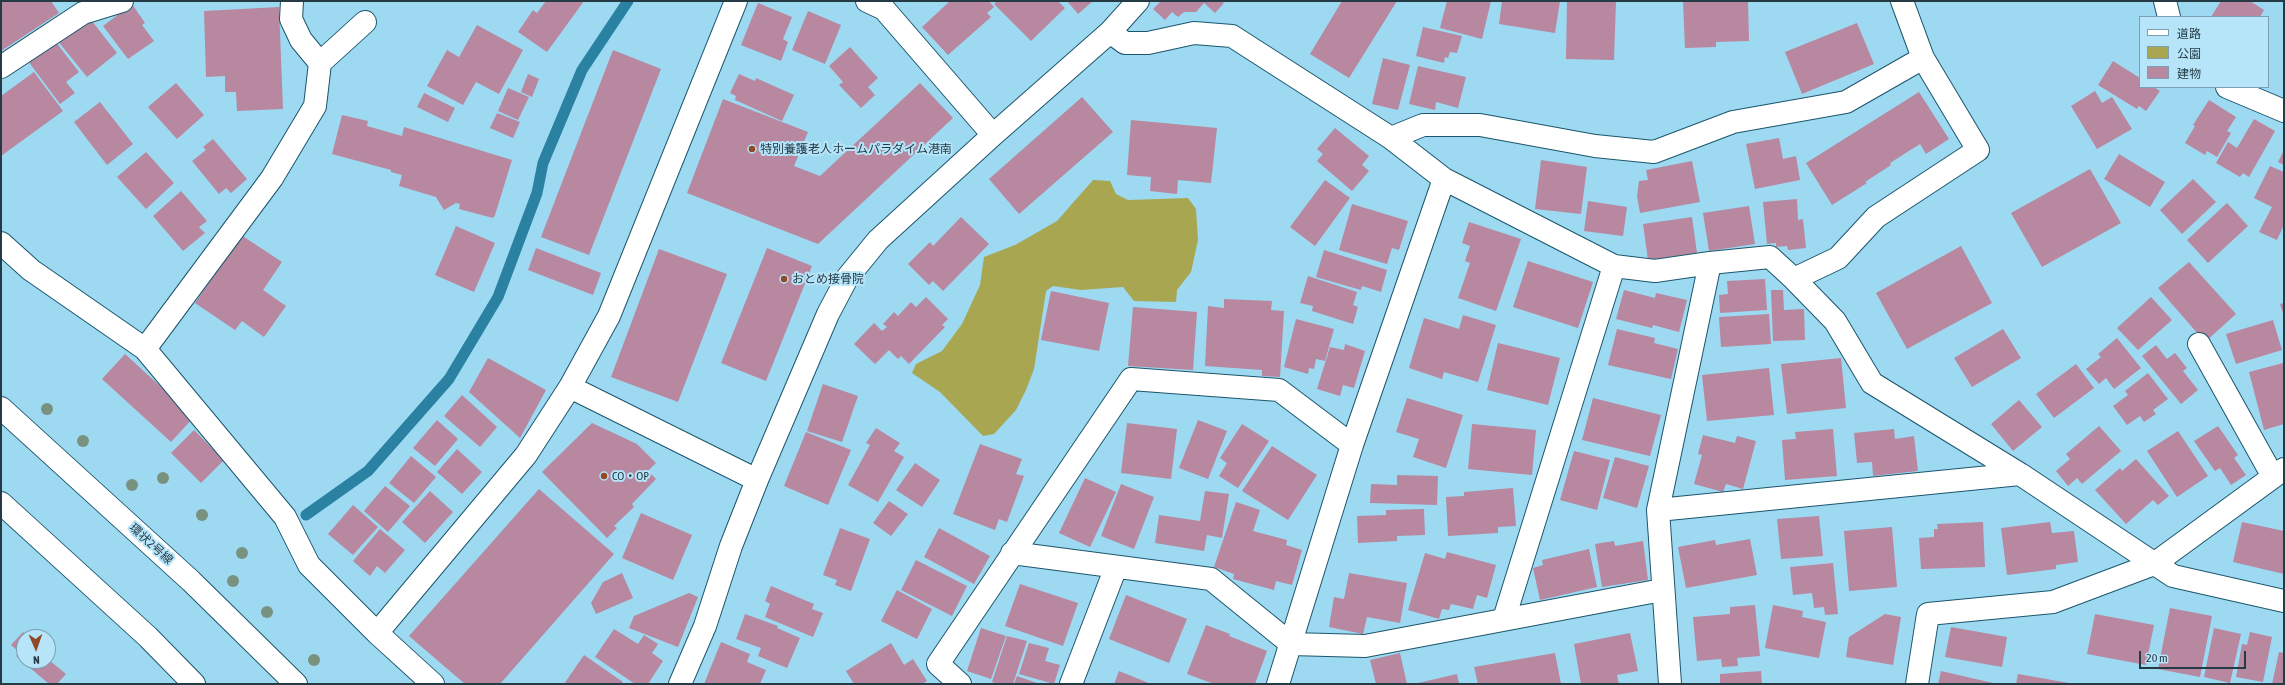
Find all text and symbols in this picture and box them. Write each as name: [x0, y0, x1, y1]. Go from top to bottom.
legend: [2139, 16, 2269, 88]
text: 道路: [2177, 27, 2201, 41]
text: 公園: [2177, 47, 2201, 61]
text: 建物: [2177, 67, 2201, 81]
place label: 特別養護老人ホームパラダイム港南: [760, 142, 952, 156]
marker: 特別養護老人ホームパラダイム港南: [747, 144, 757, 154]
place label: おとめ接骨院: [792, 272, 864, 286]
marker: おとめ接骨院: [779, 274, 789, 284]
place label: CO・OP: [612, 469, 649, 483]
marker: CO・OP: [599, 471, 609, 481]
street label: 環状2号線: [126, 521, 176, 567]
north arrow: [16, 629, 56, 669]
scale bar: [2141, 643, 2248, 669]
text: 20 m: [2146, 651, 2168, 665]
text: N: [33, 654, 40, 666]

